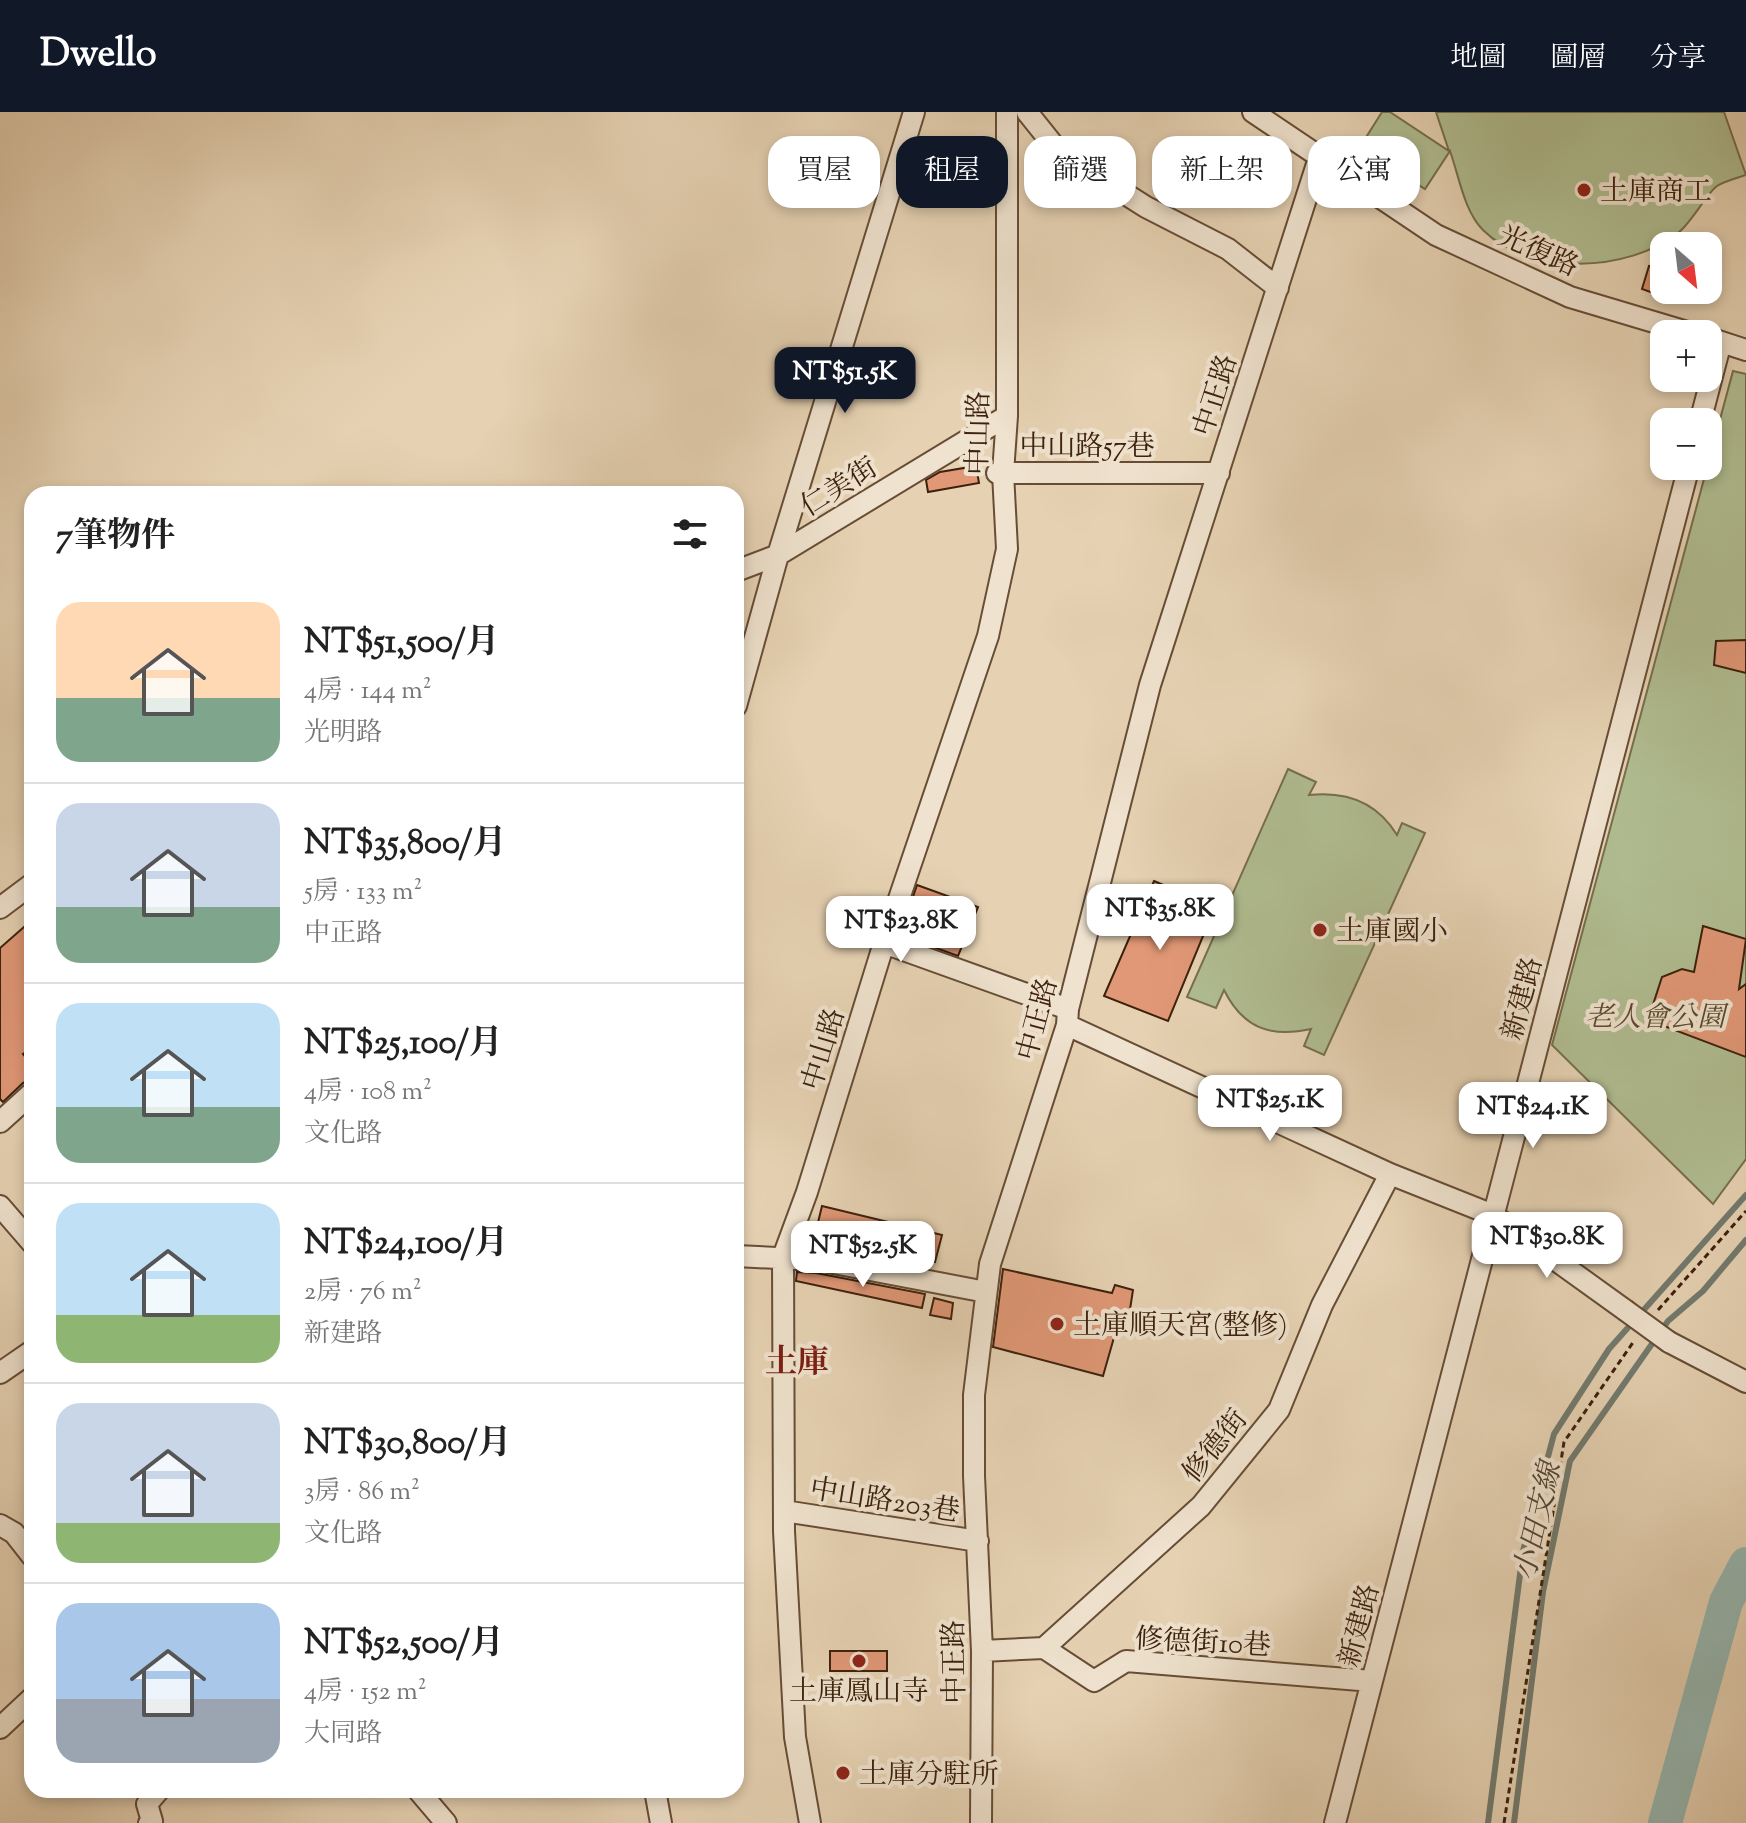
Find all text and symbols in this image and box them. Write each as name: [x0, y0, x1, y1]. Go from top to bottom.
text: Dwello: [40, 29, 157, 83]
text: 地圖: [1450, 39, 1506, 79]
text: 圖層: [1550, 39, 1606, 79]
text: 分享: [1650, 39, 1706, 79]
chip: 買屋: [768, 136, 880, 208]
chip: 租屋: [896, 136, 1008, 208]
chip: 篩選: [1024, 136, 1136, 208]
chip: 新上架: [1152, 136, 1292, 208]
chip: 公寓: [1308, 136, 1420, 208]
place label: 土庫商工: [1600, 173, 1712, 213]
marker: 土庫商工: [1575, 181, 1593, 199]
street label: 光復路: [1491, 217, 1584, 288]
north arrow: [1650, 232, 1722, 304]
map controls: [1650, 232, 1722, 480]
button: +: [1650, 320, 1722, 392]
pin: NT$51.5K: [762, 347, 928, 415]
street label: 中正路: [1185, 350, 1249, 442]
text: NT$51.5K: [793, 354, 897, 391]
street label: 中山路: [959, 391, 1001, 475]
button: −: [1650, 408, 1722, 480]
street label: 中山路57巷: [1019, 428, 1155, 468]
street label: 仁美街: [793, 449, 886, 528]
icon: filters: [668, 512, 712, 556]
text: 7筆物件: [56, 513, 175, 562]
text: NT$51,500/月: [304, 619, 500, 668]
icon: home: [120, 634, 216, 730]
text: 4房 · 144 m²: [304, 673, 432, 710]
text: 光明路: [304, 715, 382, 752]
text: NT$35,800/月: [304, 820, 506, 869]
icon: home: [120, 835, 216, 931]
text: 5房 · 133 m²: [304, 874, 422, 911]
pin: NT$35.8K: [1077, 884, 1243, 952]
text: NT$35.8K: [1105, 891, 1215, 928]
pin: NT$23.8K: [818, 896, 984, 964]
text: NT$23.8K: [844, 903, 958, 940]
place label: 土庫國小: [1336, 913, 1448, 953]
text: 中正路: [304, 916, 382, 953]
marker: 土庫國小: [1311, 921, 1329, 939]
street label: 新建路: [1494, 953, 1554, 1045]
street label: 中正路: [1009, 974, 1069, 1066]
park label: 老人會公園: [1585, 999, 1729, 1039]
street label: 中山路: [793, 1004, 856, 1096]
text: NT$25,100/月: [304, 1020, 503, 1069]
icon: home: [120, 1035, 216, 1131]
text: 4房 · 108 m²: [304, 1074, 432, 1111]
pin: NT$25.1K: [1187, 1075, 1353, 1143]
text: NT$25.1K: [1216, 1082, 1324, 1119]
pin: NT$24.1K: [1450, 1082, 1616, 1150]
text: NT$24.1K: [1477, 1089, 1589, 1126]
text: 文化路: [304, 1116, 382, 1153]
pin: NT$30.8K: [1464, 1212, 1630, 1280]
text: NT$30.8K: [1490, 1219, 1604, 1256]
text: NT$24,100/月: [304, 1220, 508, 1269]
pin: NT$52.5K: [780, 1221, 946, 1289]
text: NT$52.5K: [809, 1228, 917, 1265]
icon: home: [120, 1235, 216, 1331]
text: 2房 · 76 m²: [304, 1274, 422, 1311]
place label: 土庫順天宮(整修): [1073, 1307, 1287, 1347]
marker: 土庫順天宮(整修): [1048, 1315, 1066, 1333]
text: 新建路: [304, 1316, 382, 1353]
district label: 土庫: [765, 1341, 829, 1387]
street label: 修德街: [1174, 1402, 1258, 1492]
text: NT$30,800/月: [304, 1420, 512, 1469]
icon: home: [120, 1435, 216, 1531]
water label: 小田支線: [1505, 1455, 1575, 1585]
street label: 中山路203巷: [807, 1470, 962, 1534]
text: 3房 · 86 m²: [304, 1474, 420, 1511]
text: 文化路: [304, 1516, 382, 1553]
street label: 新建路: [1331, 1580, 1391, 1672]
text: NT$52,500/月: [304, 1620, 504, 1669]
street label: 中正路: [935, 1620, 977, 1704]
street label: 修德街10巷: [1134, 1620, 1272, 1668]
icon: home: [120, 1635, 216, 1731]
marker: 土庫鳳山寺: [850, 1652, 868, 1670]
place label: 土庫鳳山寺: [789, 1673, 929, 1713]
text: 4房 · 152 m²: [304, 1674, 426, 1711]
text: 大同路: [304, 1716, 382, 1753]
place label: 土庫分駐所: [859, 1756, 999, 1796]
marker: 土庫分駐所: [834, 1764, 852, 1782]

